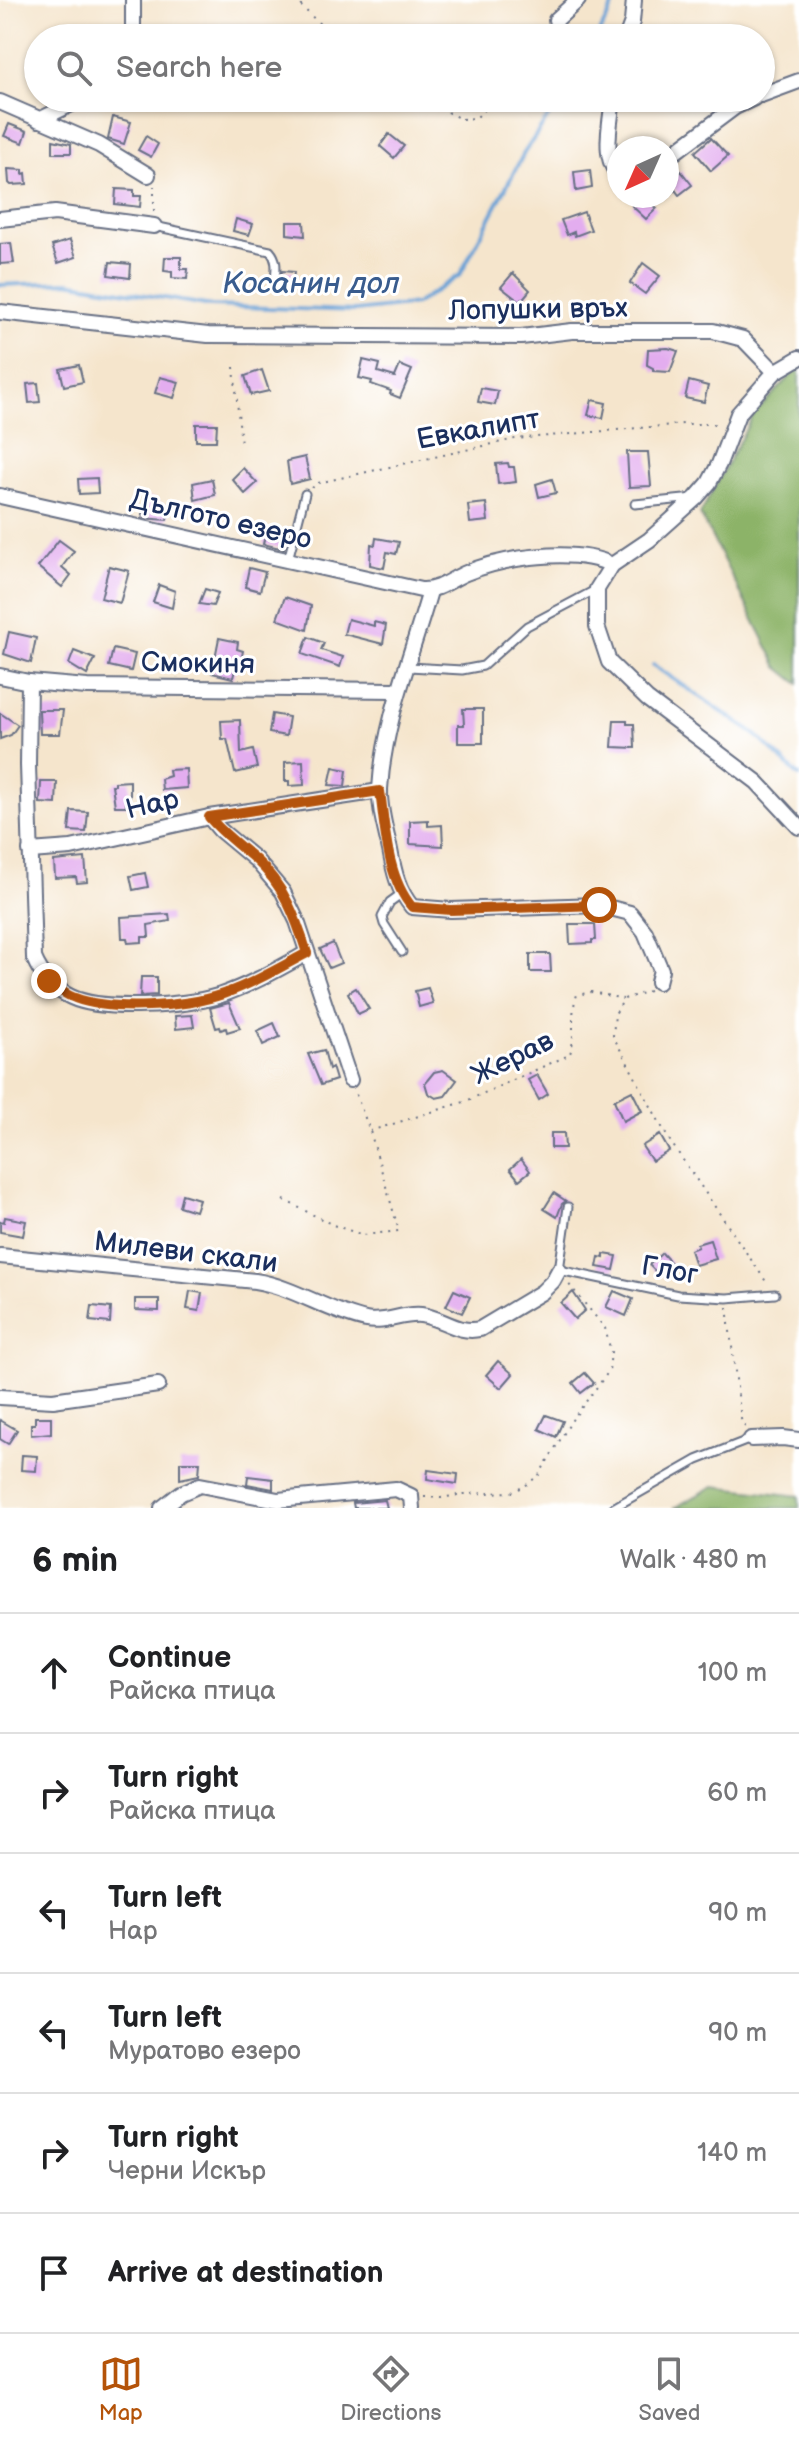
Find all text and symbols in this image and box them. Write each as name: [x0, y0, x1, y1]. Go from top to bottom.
search box: [24, 24, 775, 112]
icon: search: [52, 46, 96, 90]
text: Search here: [116, 50, 282, 86]
north arrow: [607, 136, 679, 208]
water label: Косанин дол: [222, 266, 400, 302]
street label: Лопушки връх: [447, 291, 628, 328]
street label: Евкалипт: [414, 402, 542, 457]
street label: Дългото езеро: [127, 483, 315, 556]
street label: Смокиня: [141, 646, 255, 681]
street label: Нар: [123, 782, 182, 827]
route start: [581, 887, 617, 923]
route end: [31, 963, 67, 999]
street label: Жерав: [466, 1024, 559, 1092]
street label: Милеви скали: [92, 1225, 279, 1280]
street label: Глог: [639, 1249, 701, 1292]
text: 6 min: [32, 1540, 118, 1581]
text: Walk · 480 m: [620, 1545, 767, 1576]
text: Continue: [108, 1640, 231, 1676]
icon: ahead: [32, 1651, 76, 1695]
text: 100 m: [698, 1658, 767, 1689]
text: Райска птица: [108, 1676, 276, 1707]
text: Turn right: [108, 1760, 239, 1796]
icon: right: [32, 1771, 76, 1815]
text: 60 m: [707, 1778, 767, 1809]
text: Райска птица: [108, 1796, 276, 1827]
text: Turn left: [108, 1880, 222, 1916]
icon: left: [32, 1891, 76, 1935]
text: 90 m: [708, 1898, 767, 1929]
text: Нар: [108, 1916, 157, 1947]
text: Turn left: [108, 2000, 222, 2036]
icon: left: [32, 2011, 76, 2055]
text: 90 m: [708, 2018, 767, 2049]
text: Муратово езеро: [108, 2036, 301, 2067]
text: Turn right: [108, 2120, 239, 2156]
icon: right: [32, 2131, 76, 2175]
text: 140 m: [697, 2138, 767, 2169]
text: Черни Искър: [108, 2156, 266, 2187]
icon: arrive: [32, 2251, 76, 2295]
text: Arrive at destination: [108, 2255, 384, 2291]
tab: Map: [99, 2352, 143, 2427]
tab: Directions: [340, 2352, 441, 2427]
tab: Saved: [639, 2352, 700, 2427]

